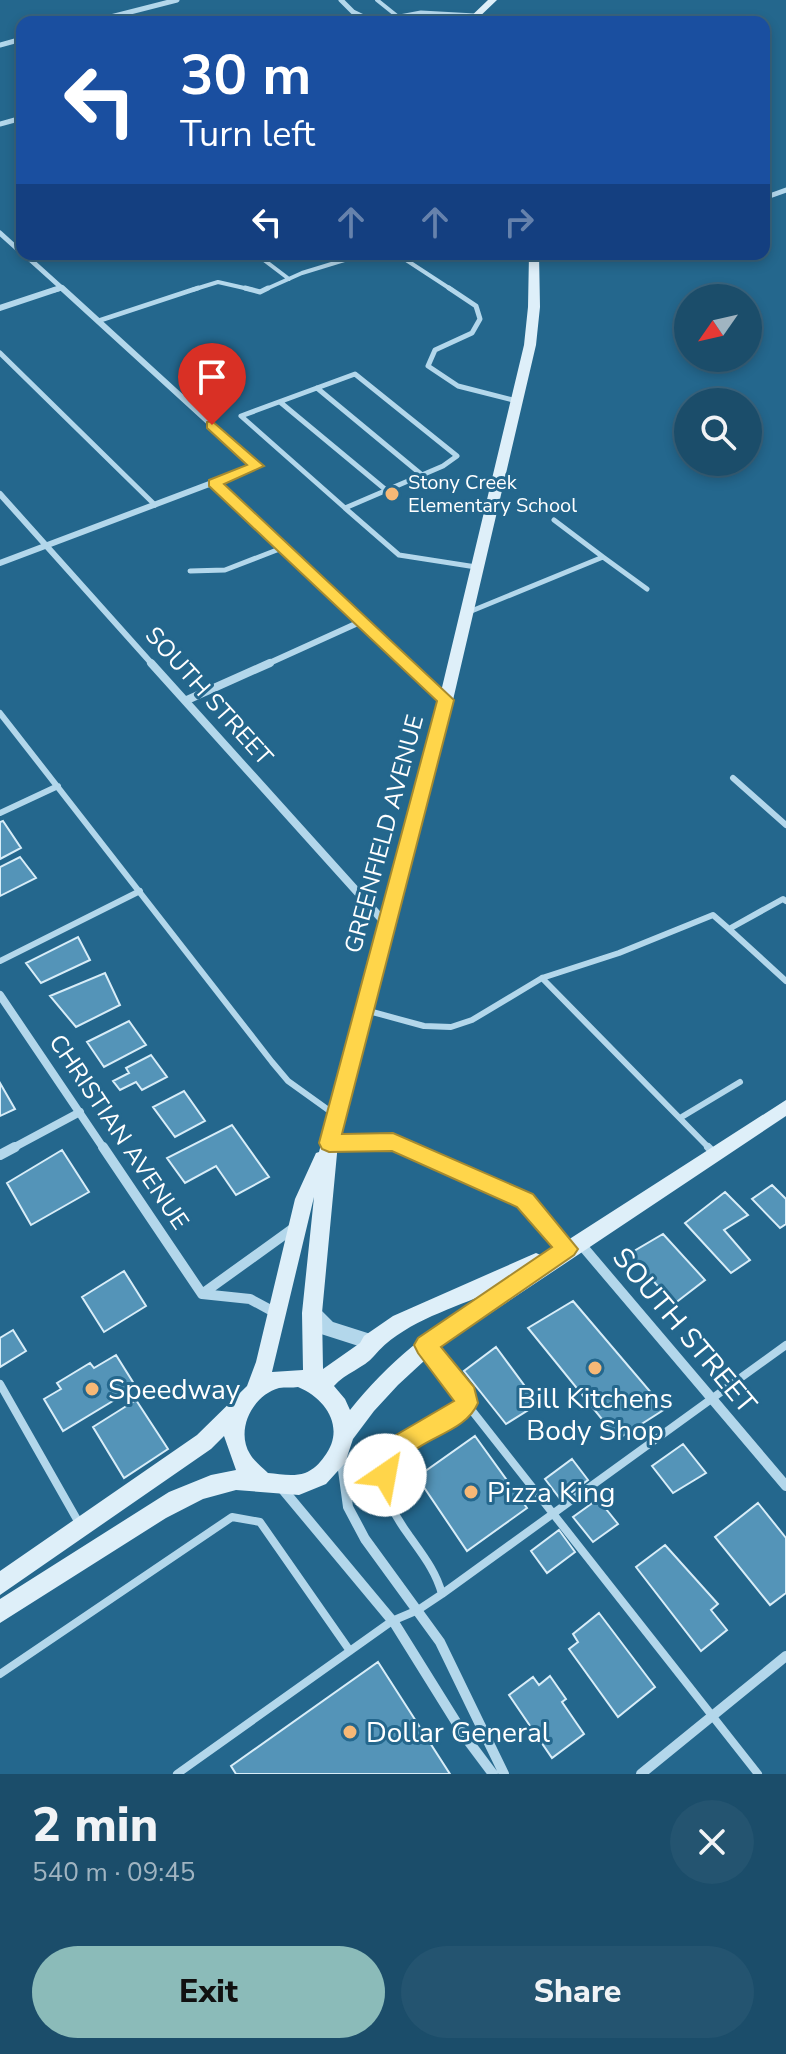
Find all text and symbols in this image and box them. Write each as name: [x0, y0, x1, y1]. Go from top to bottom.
text: 30 m: [180, 37, 311, 114]
icon: left: [48, 48, 152, 152]
text: Turn left: [180, 110, 315, 159]
icon: left: [245, 200, 289, 244]
icon: ahead: [329, 200, 373, 244]
icon: ahead: [413, 200, 457, 244]
icon: right: [497, 200, 541, 244]
north arrow: [674, 284, 762, 372]
map controls: [674, 284, 762, 476]
pin: [178, 343, 246, 425]
icon: arrive: [190, 355, 234, 399]
button: search: [674, 388, 762, 476]
place label: Stony Creek Elementary School: [408, 469, 577, 519]
marker: Stony Creek Elementary School: [383, 485, 401, 503]
street label: SOUTH STREET: [138, 620, 280, 773]
street label: GREENFIELD AVENUE: [337, 711, 431, 957]
street label: CHRISTIAN AVENUE: [42, 1028, 196, 1236]
street label: SOUTH STREET: [603, 1240, 765, 1422]
marker: Bill Kitchens Body Shop: [586, 1359, 604, 1377]
place label: Speedway: [108, 1371, 241, 1409]
marker: Speedway: [83, 1380, 101, 1398]
place label: Bill Kitchens Body Shop: [517, 1380, 673, 1450]
position arrow: [343, 1433, 427, 1517]
place label: Pizza King: [487, 1474, 615, 1512]
marker: Pizza King: [462, 1483, 480, 1501]
place label: Dollar General: [366, 1714, 551, 1752]
marker: Dollar General: [341, 1723, 359, 1741]
text: 2 min: [32, 1792, 158, 1858]
button: close: [670, 1800, 754, 1884]
text: 540 m · 09:45: [32, 1855, 195, 1890]
button: Exit: [32, 1946, 385, 2038]
button: Share: [401, 1946, 754, 2038]

